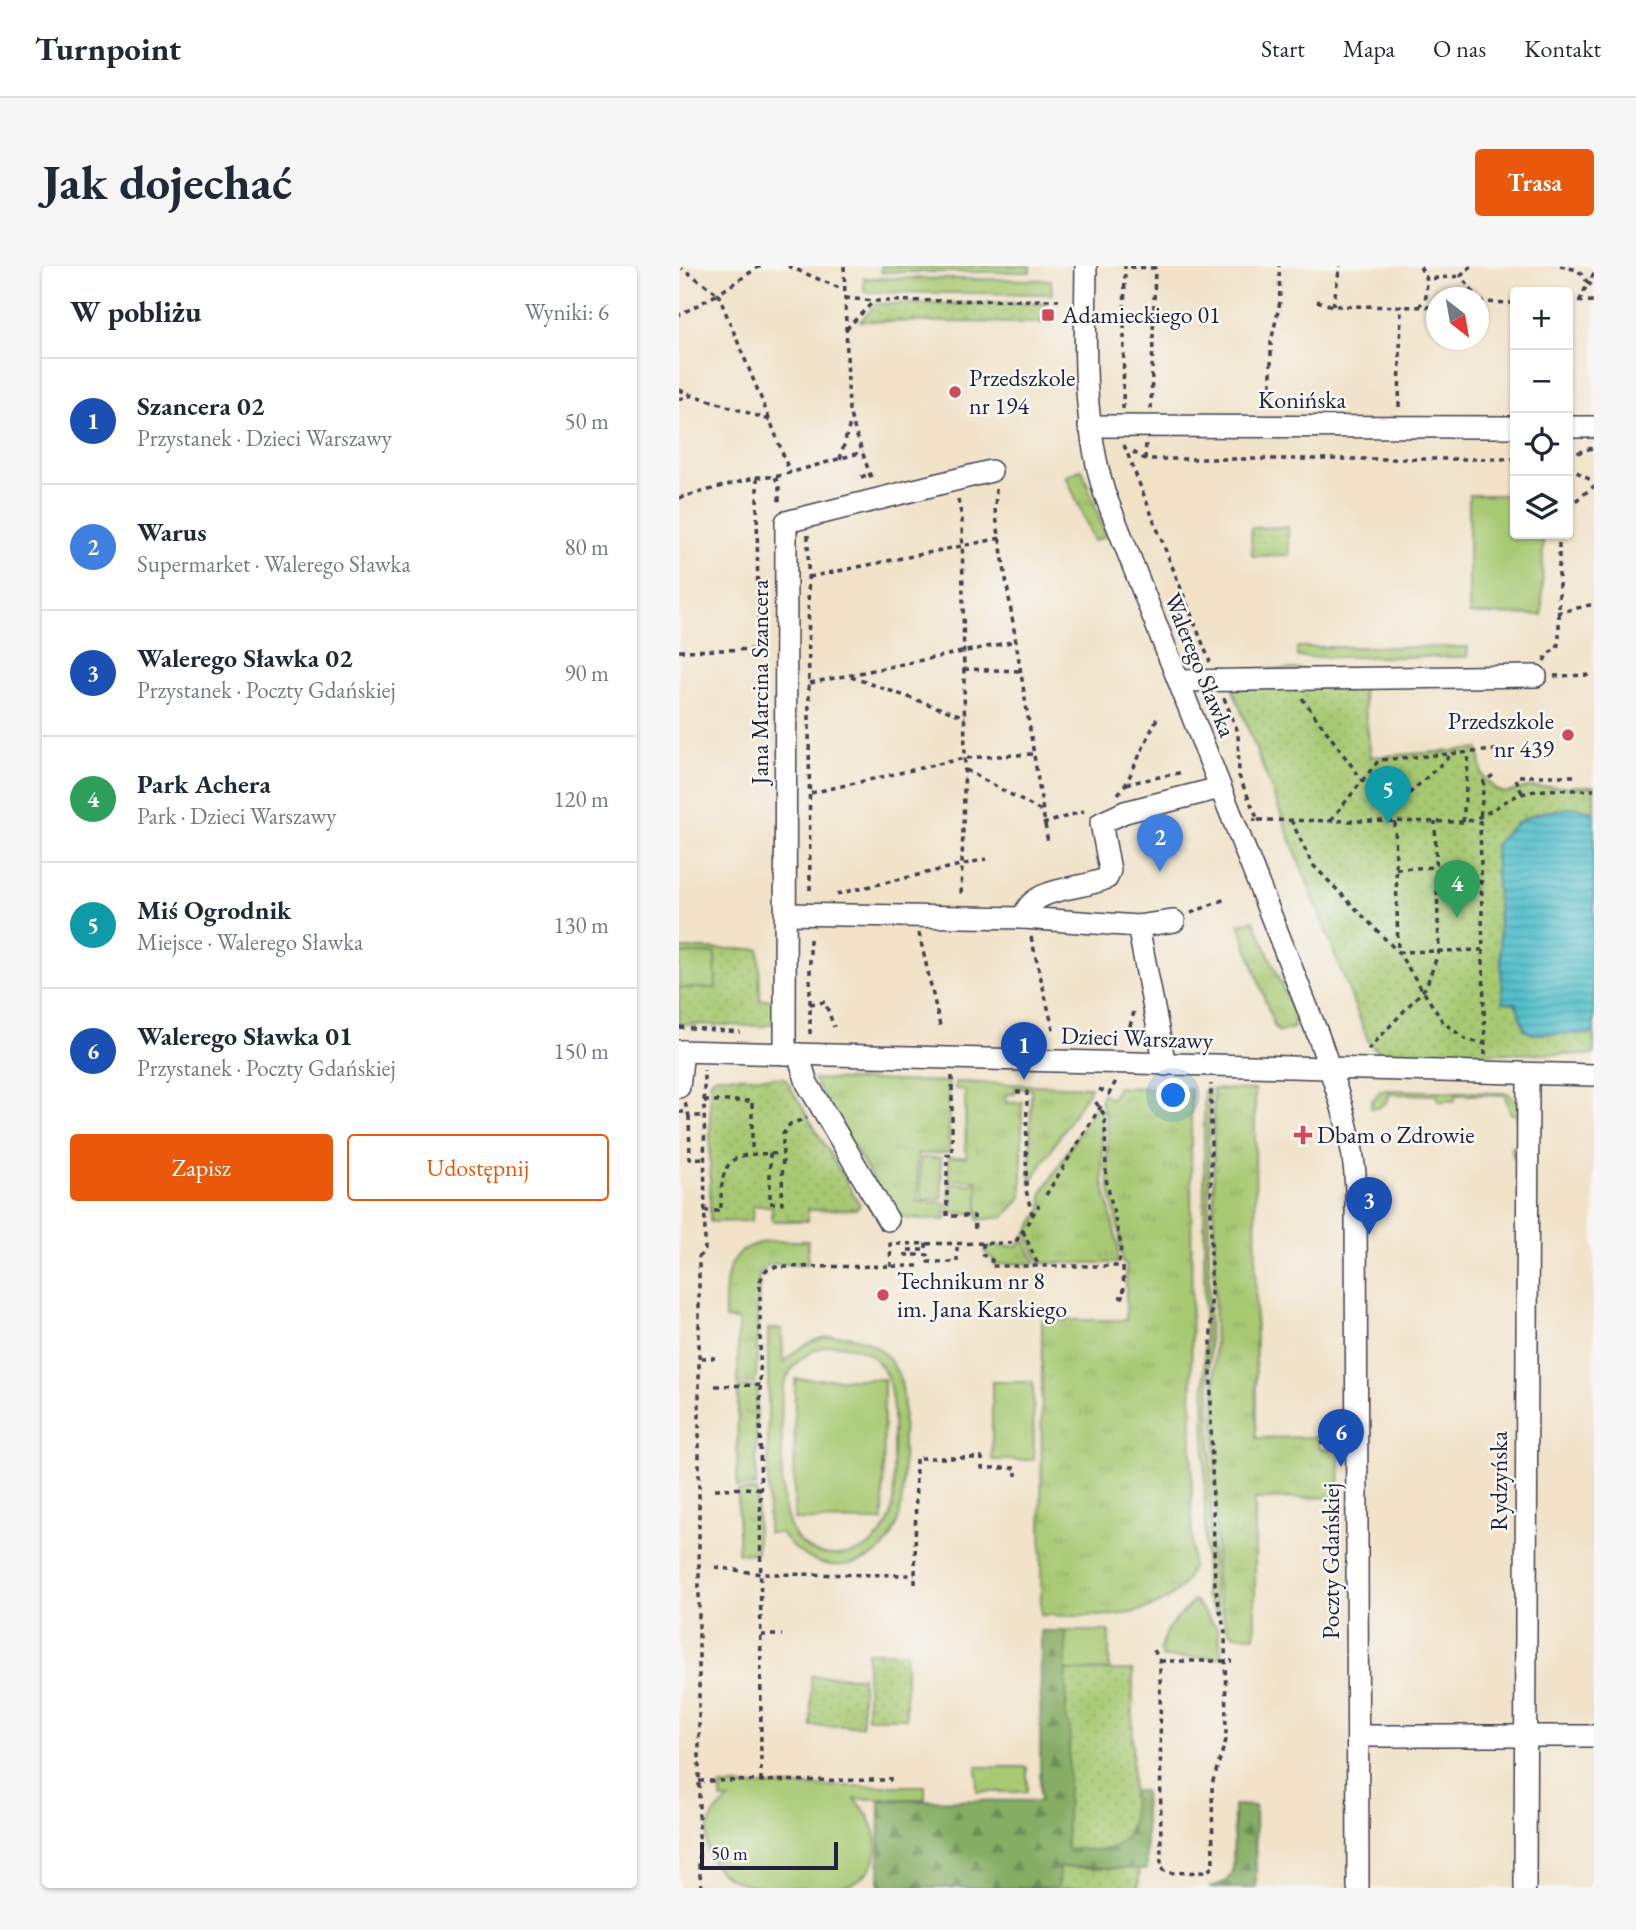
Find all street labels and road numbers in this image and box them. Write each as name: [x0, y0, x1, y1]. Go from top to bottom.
street label: Konińska: [1258, 384, 1346, 415]
street label: Jana Marcina Szancera: [744, 579, 775, 786]
street label: Walerego Sławka: [1157, 588, 1244, 742]
street label: Dzieci Warszawy: [1060, 1019, 1214, 1056]
street label: Rydzyńska: [1483, 1431, 1514, 1531]
street label: Poczty Gdańskiej: [1315, 1483, 1346, 1639]

